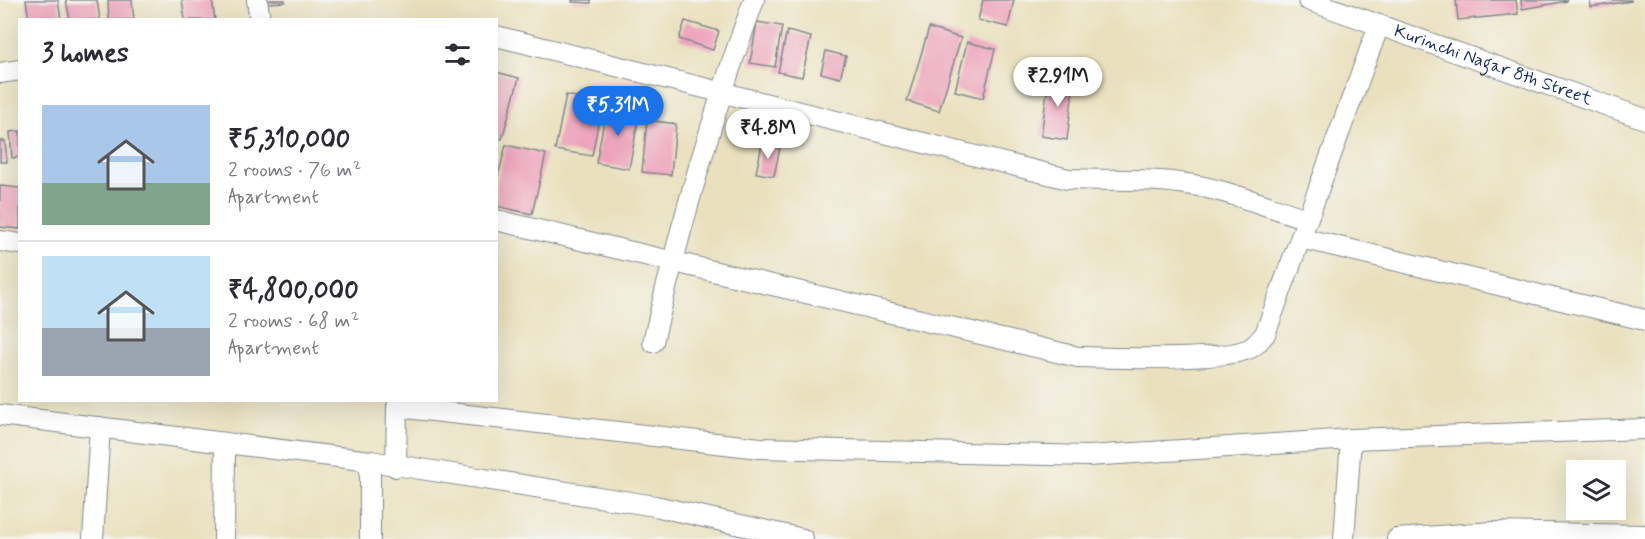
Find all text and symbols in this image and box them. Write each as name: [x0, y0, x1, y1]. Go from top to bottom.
street label: Kurinchi Nagar 8th Street: [1391, 19, 1595, 111]
text: 3 homes: [42, 37, 129, 71]
icon: filters: [441, 38, 474, 71]
pin: ₹2.91M: [1009, 57, 1107, 108]
text: ₹2.91M: [1027, 63, 1089, 90]
pin: ₹5.31M: [569, 86, 667, 137]
text: ₹5.31M: [587, 92, 649, 119]
pin: ₹4.8M: [726, 109, 810, 160]
text: ₹4.8M: [740, 115, 796, 142]
text: ₹5,310,000: [228, 123, 350, 157]
icon: home: [90, 129, 162, 201]
text: 2 rooms · 76 m²: [228, 157, 361, 184]
text: Apartment: [228, 184, 319, 211]
text: ₹4,800,000: [228, 274, 359, 308]
icon: home: [90, 280, 162, 352]
text: 2 rooms · 68 m²: [228, 308, 359, 335]
text: Apartment: [228, 335, 319, 362]
map controls: [1566, 460, 1626, 520]
button: layers: [1566, 460, 1626, 520]

